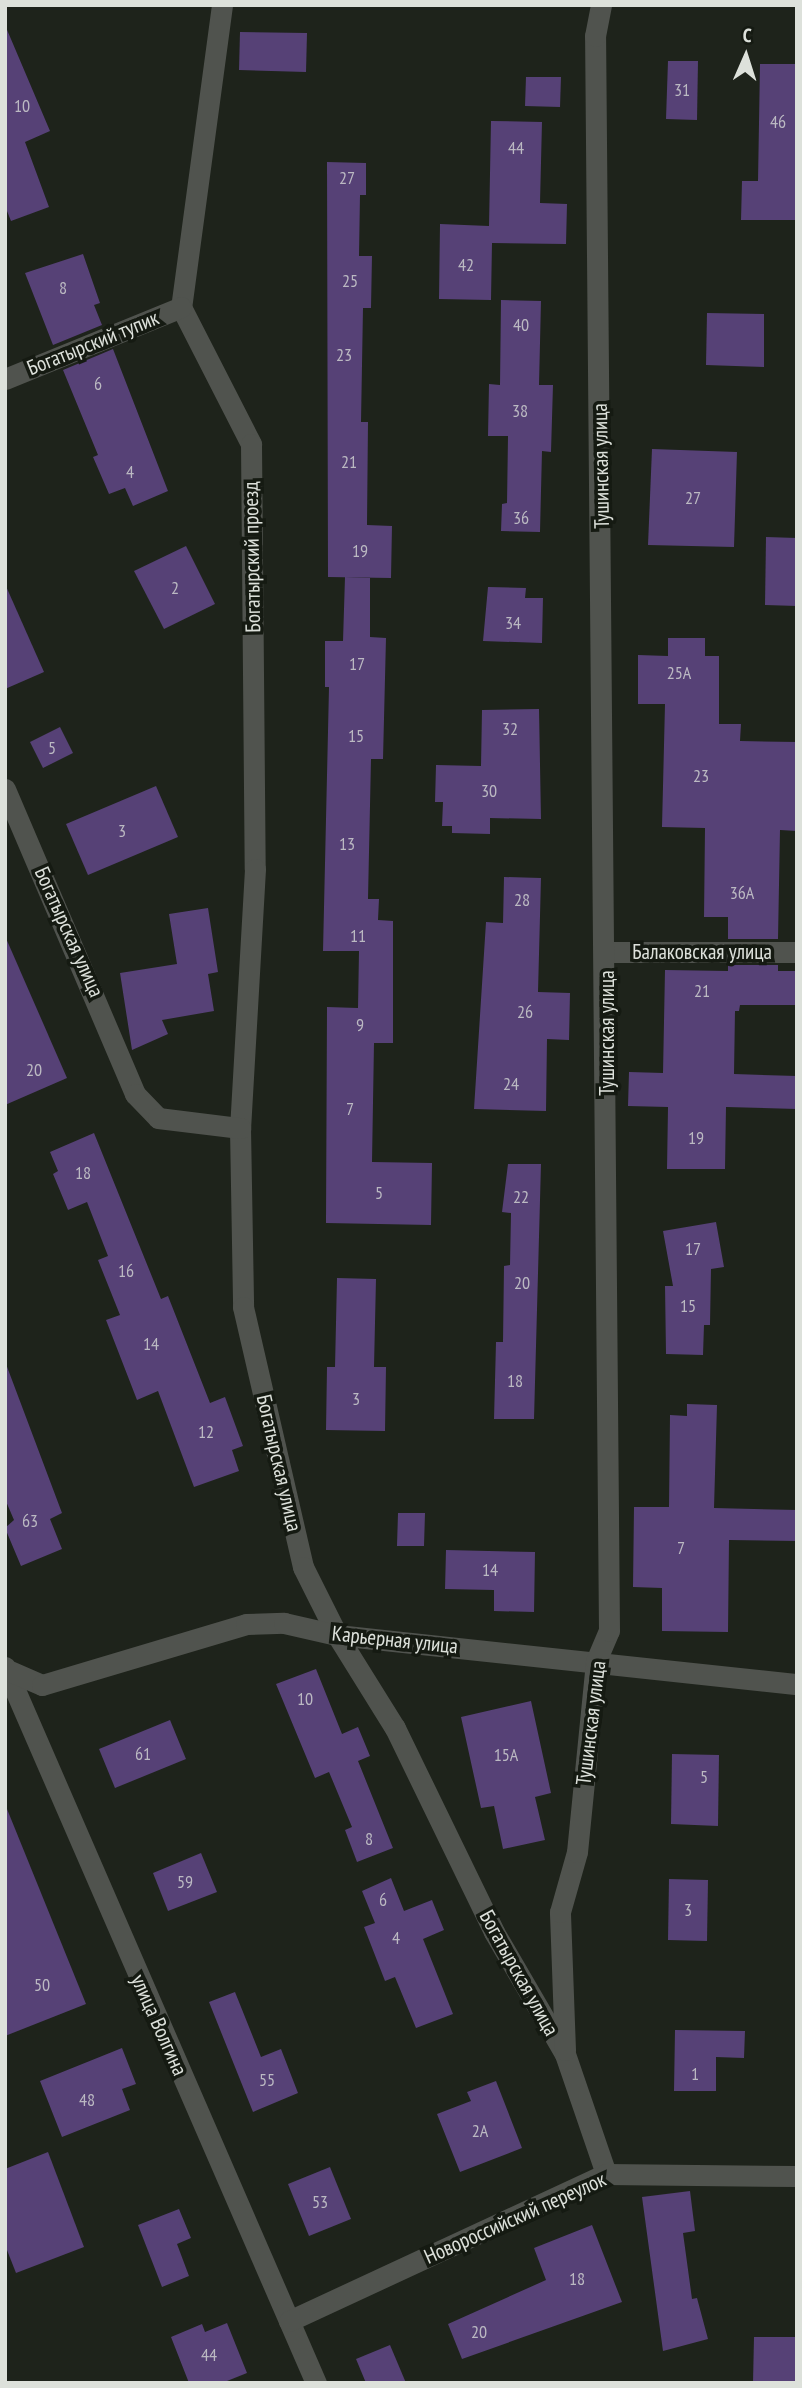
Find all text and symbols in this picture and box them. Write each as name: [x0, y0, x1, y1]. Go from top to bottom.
north arrow: [711, 21, 781, 91]
text: С: [742, 23, 752, 47]
house number: 31: [674, 79, 690, 101]
house number: 10: [14, 95, 30, 117]
house number: 46: [770, 111, 786, 133]
house number: 44: [508, 137, 524, 159]
house number: 27: [339, 167, 355, 189]
house number: 42: [458, 254, 474, 276]
house number: 25: [342, 270, 358, 292]
house number: 8: [59, 277, 67, 299]
street label: Богатырский тупик: [24, 305, 162, 381]
house number: 40: [513, 314, 529, 336]
house number: 23: [336, 344, 352, 366]
house number: 6: [94, 373, 102, 395]
house number: 38: [512, 400, 528, 422]
street label: Тушинская улица: [587, 403, 615, 529]
house number: 21: [341, 451, 357, 473]
house number: 4: [126, 461, 134, 483]
street label: Богатырский проезд: [238, 481, 266, 633]
house number: 27: [685, 487, 701, 509]
house number: 36: [513, 507, 529, 529]
house number: 19: [352, 540, 368, 562]
house number: 2: [171, 577, 179, 599]
house number: 34: [505, 612, 521, 634]
house number: 17: [349, 653, 365, 675]
house number: 25А: [667, 662, 691, 684]
house number: 32: [502, 718, 518, 740]
house number: 15: [348, 725, 364, 747]
house number: 5: [48, 737, 56, 759]
house number: 23: [693, 765, 709, 787]
house number: 30: [481, 780, 497, 802]
house number: 3: [118, 820, 126, 842]
house number: 13: [339, 833, 355, 855]
street label: Богатырская улица: [29, 863, 109, 1001]
house number: 36А: [730, 882, 754, 904]
house number: 28: [514, 889, 530, 911]
house number: 11: [350, 925, 366, 947]
street label: Балаковская улица: [632, 939, 772, 965]
street label: Тушинская улица: [594, 970, 620, 1096]
house number: 21: [694, 980, 710, 1002]
house number: 26: [517, 1001, 533, 1023]
house number: 9: [356, 1014, 364, 1036]
house number: 20: [26, 1059, 42, 1081]
house number: 24: [503, 1073, 519, 1095]
house number: 7: [346, 1098, 354, 1120]
house number: 19: [688, 1127, 704, 1149]
house number: 18: [75, 1162, 91, 1184]
house number: 5: [375, 1182, 383, 1204]
house number: 22: [513, 1186, 529, 1208]
house number: 17: [685, 1238, 701, 1260]
house number: 16: [118, 1260, 134, 1282]
house number: 20: [514, 1272, 530, 1294]
house number: 15: [680, 1295, 696, 1317]
house number: 14: [143, 1333, 159, 1355]
house number: 18: [507, 1370, 523, 1392]
house number: 3: [352, 1388, 360, 1410]
street label: Богатырская улица: [251, 1392, 307, 1534]
house number: 12: [198, 1421, 214, 1443]
house number: 63: [22, 1510, 38, 1532]
house number: 7: [677, 1537, 685, 1559]
house number: 14: [482, 1559, 498, 1581]
street label: Карьерная улица: [331, 1621, 459, 1659]
street label: Тушинская улица: [571, 1659, 611, 1787]
house number: 10: [297, 1688, 313, 1710]
house number: 61: [135, 1743, 151, 1765]
house number: 15А: [494, 1744, 518, 1766]
house number: 5: [700, 1766, 708, 1788]
house number: 8: [365, 1828, 373, 1850]
house number: 59: [177, 1871, 193, 1893]
house number: 6: [379, 1889, 387, 1911]
house number: 3: [684, 1899, 692, 1921]
street label: Богатырская улица: [474, 1906, 564, 2040]
house number: 4: [392, 1927, 400, 1949]
street label: улица Волгина: [126, 1971, 192, 2079]
house number: 50: [34, 1974, 50, 1996]
house number: 1: [691, 2063, 699, 2085]
house number: 55: [259, 2069, 275, 2091]
house number: 48: [79, 2089, 95, 2111]
house number: 2А: [472, 2120, 488, 2142]
street label: Новороссийский переулок: [420, 2167, 610, 2269]
house number: 53: [312, 2191, 328, 2213]
house number: 18: [569, 2268, 585, 2290]
house number: 20: [471, 2321, 487, 2343]
house number: 44: [201, 2344, 217, 2366]

